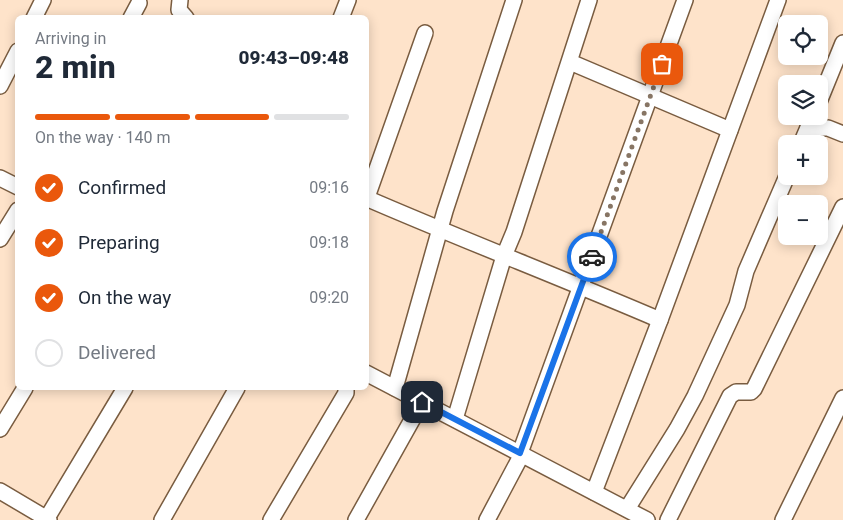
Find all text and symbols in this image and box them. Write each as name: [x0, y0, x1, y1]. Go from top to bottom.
map controls: [778, 15, 828, 245]
button: locate: [778, 15, 828, 65]
text: Arriving in: [35, 29, 106, 48]
pin: [641, 43, 683, 85]
text: 09:43–09:48: [238, 46, 349, 69]
text: 2 min: [35, 48, 116, 86]
icon: bag: [648, 50, 676, 78]
button: layers: [778, 75, 828, 125]
text: On the way · 140 m: [35, 128, 171, 147]
button: +: [778, 135, 828, 185]
icon: check: [35, 174, 63, 202]
text: Confirmed: [78, 176, 166, 199]
text: 09:16: [309, 178, 349, 197]
button: −: [778, 195, 828, 245]
icon: check: [35, 229, 63, 257]
text: Preparing: [78, 231, 160, 254]
courier: [567, 232, 617, 282]
text: 09:18: [309, 233, 349, 252]
icon: car: [578, 243, 606, 271]
icon: check: [35, 284, 63, 312]
text: On the way: [78, 286, 171, 309]
text: 09:20: [309, 288, 349, 307]
text: Delivered: [78, 341, 156, 364]
pin: [401, 381, 443, 423]
icon: home: [408, 388, 436, 416]

